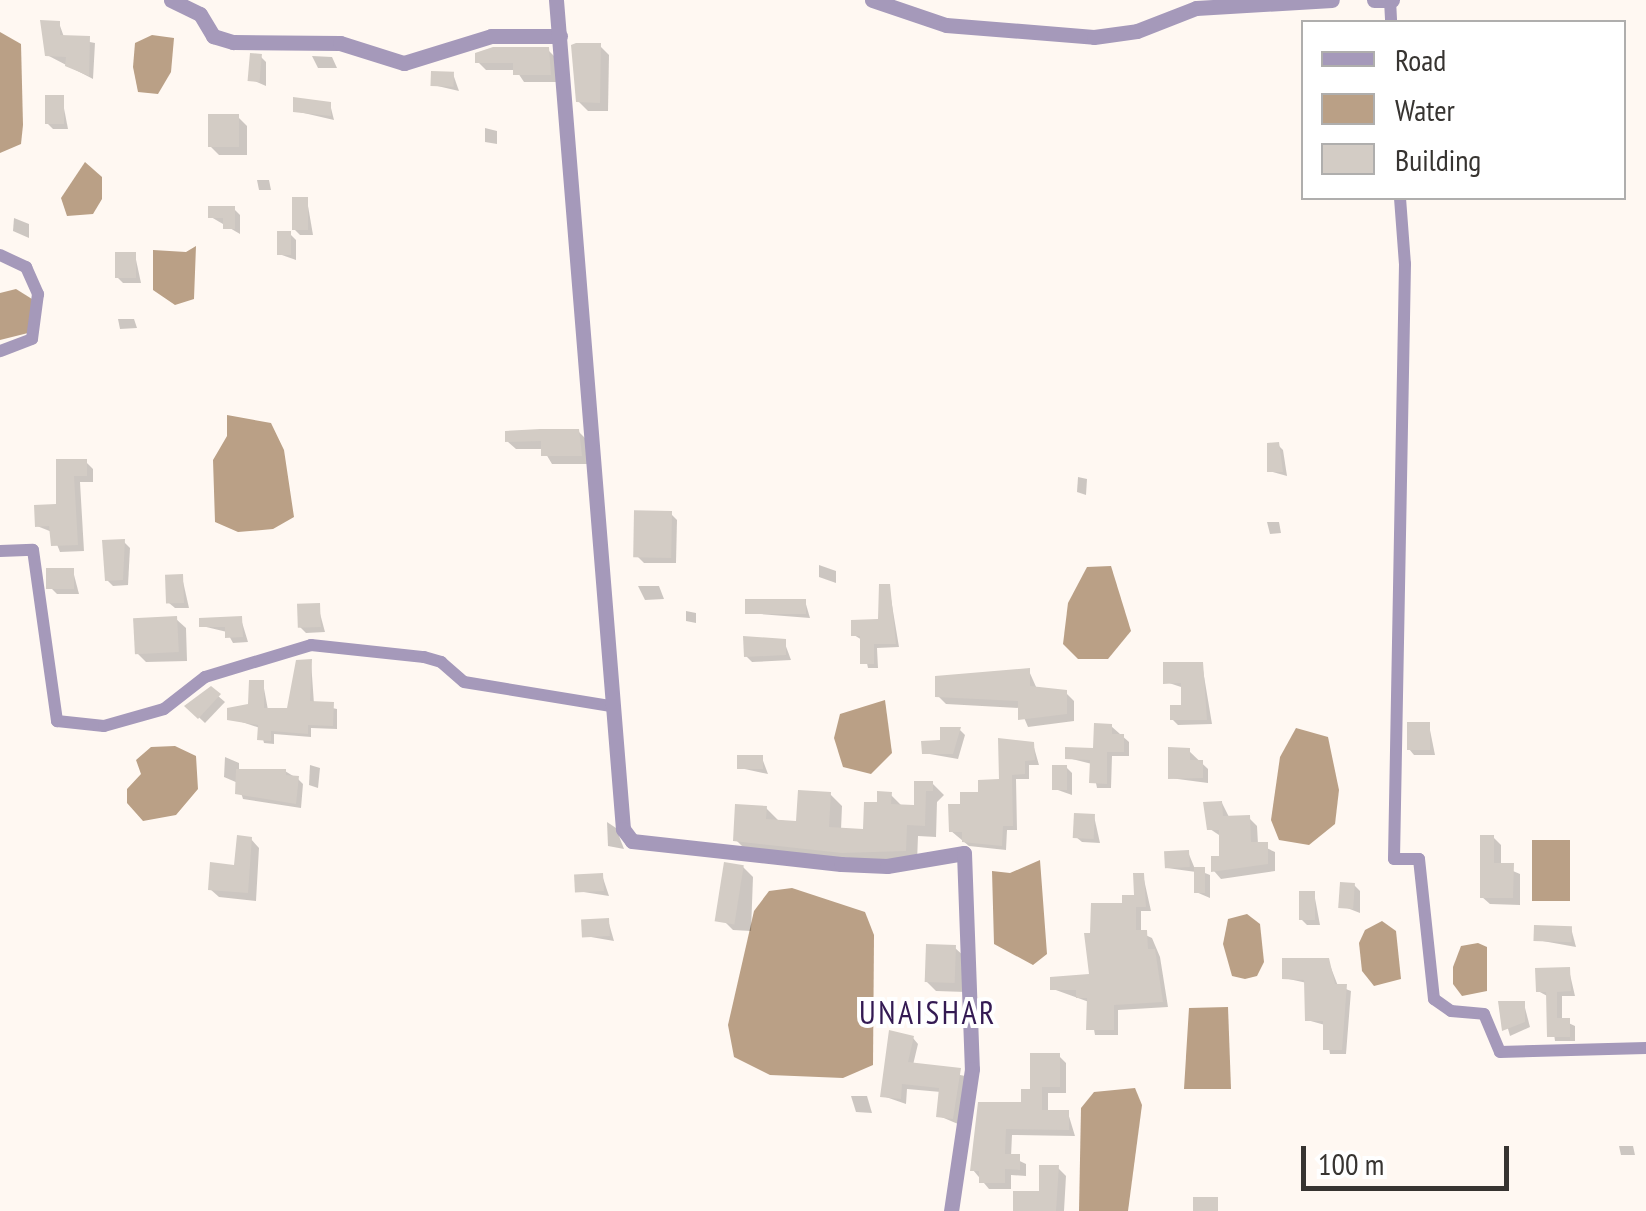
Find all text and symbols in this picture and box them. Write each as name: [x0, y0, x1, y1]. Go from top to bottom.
legend: [1301, 20, 1626, 200]
text: Road: [1395, 40, 1446, 79]
text: Water: [1395, 90, 1455, 129]
text: Building: [1395, 140, 1481, 179]
district label: UNAISHAR: [859, 993, 997, 1031]
scale bar: [1306, 1126, 1514, 1188]
text: 100 m: [1318, 1144, 1384, 1183]

